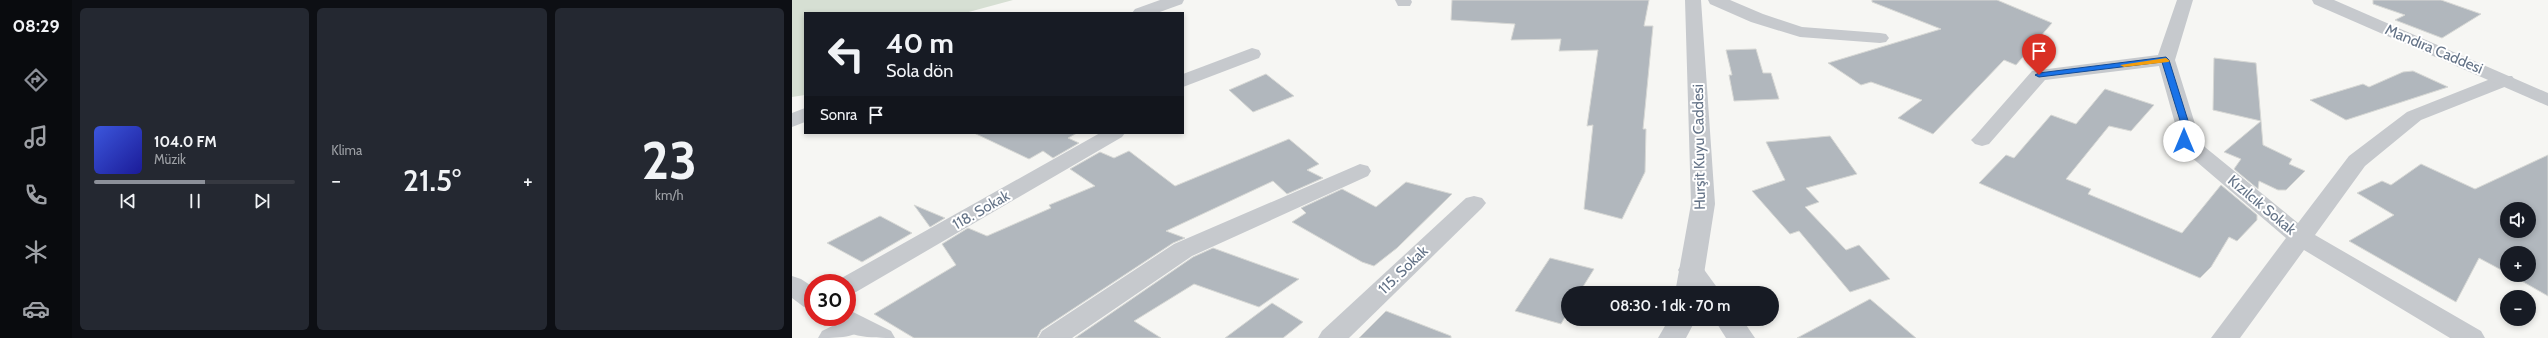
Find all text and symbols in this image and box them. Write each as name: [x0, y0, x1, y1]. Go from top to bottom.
text: 08:29: [12, 15, 60, 37]
street label: Mandıra Caddesi: [2382, 20, 2486, 78]
text: 40 m: [886, 26, 954, 60]
icon: left: [820, 28, 872, 80]
pin: [2022, 34, 2056, 75]
icon: arrive: [2028, 40, 2050, 62]
text: Sola dön: [886, 60, 953, 82]
icon: directions: [22, 66, 50, 94]
street label: Hurşit Kuyu Caddesi: [1689, 84, 1709, 210]
icon: arrive: [865, 104, 887, 126]
text: Sonra: [820, 106, 857, 124]
position arrow: [2163, 120, 2205, 162]
icon: music: [22, 123, 50, 151]
text: 23: [642, 129, 697, 192]
text: 104.0 FM: [154, 133, 217, 151]
text: Klima: [331, 142, 362, 158]
text: Müzik: [154, 151, 186, 167]
text: 21.5°: [403, 162, 461, 199]
text: −: [331, 167, 341, 194]
text: +: [523, 167, 533, 194]
street label: Kızılcık Sokak: [2224, 171, 2300, 239]
icon: phone: [22, 181, 50, 209]
street label: 118. Sokak: [949, 186, 1013, 234]
text: km/h: [655, 187, 684, 203]
icon: previous: [117, 190, 139, 212]
icon: pause: [184, 190, 206, 212]
icon: next: [251, 190, 273, 212]
map controls: [2500, 202, 2536, 326]
button: sound: [2500, 202, 2536, 238]
icon: climate: [22, 238, 50, 266]
street label: 115. Sokak: [1374, 242, 1432, 298]
button: +: [2500, 246, 2536, 282]
speed limit sign: 30: [804, 274, 856, 326]
button: −: [2500, 290, 2536, 326]
icon: car: [22, 295, 50, 323]
text: 08:30 · 1 dk · 70 m: [1610, 297, 1730, 315]

